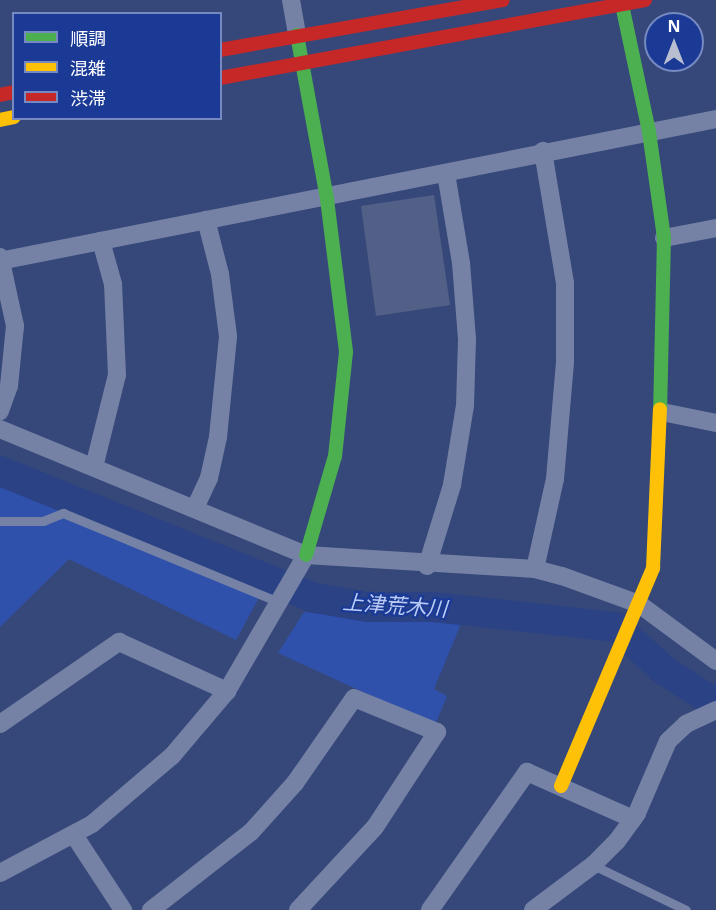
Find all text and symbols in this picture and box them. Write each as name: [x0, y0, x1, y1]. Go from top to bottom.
legend: [12, 12, 222, 120]
north arrow: [644, 12, 704, 72]
text: N: [667, 15, 681, 37]
text: 順調: [70, 26, 106, 50]
text: 混雑: [70, 56, 106, 80]
text: 渋滞: [70, 86, 106, 110]
water label: 上津荒木川: [342, 589, 448, 621]

